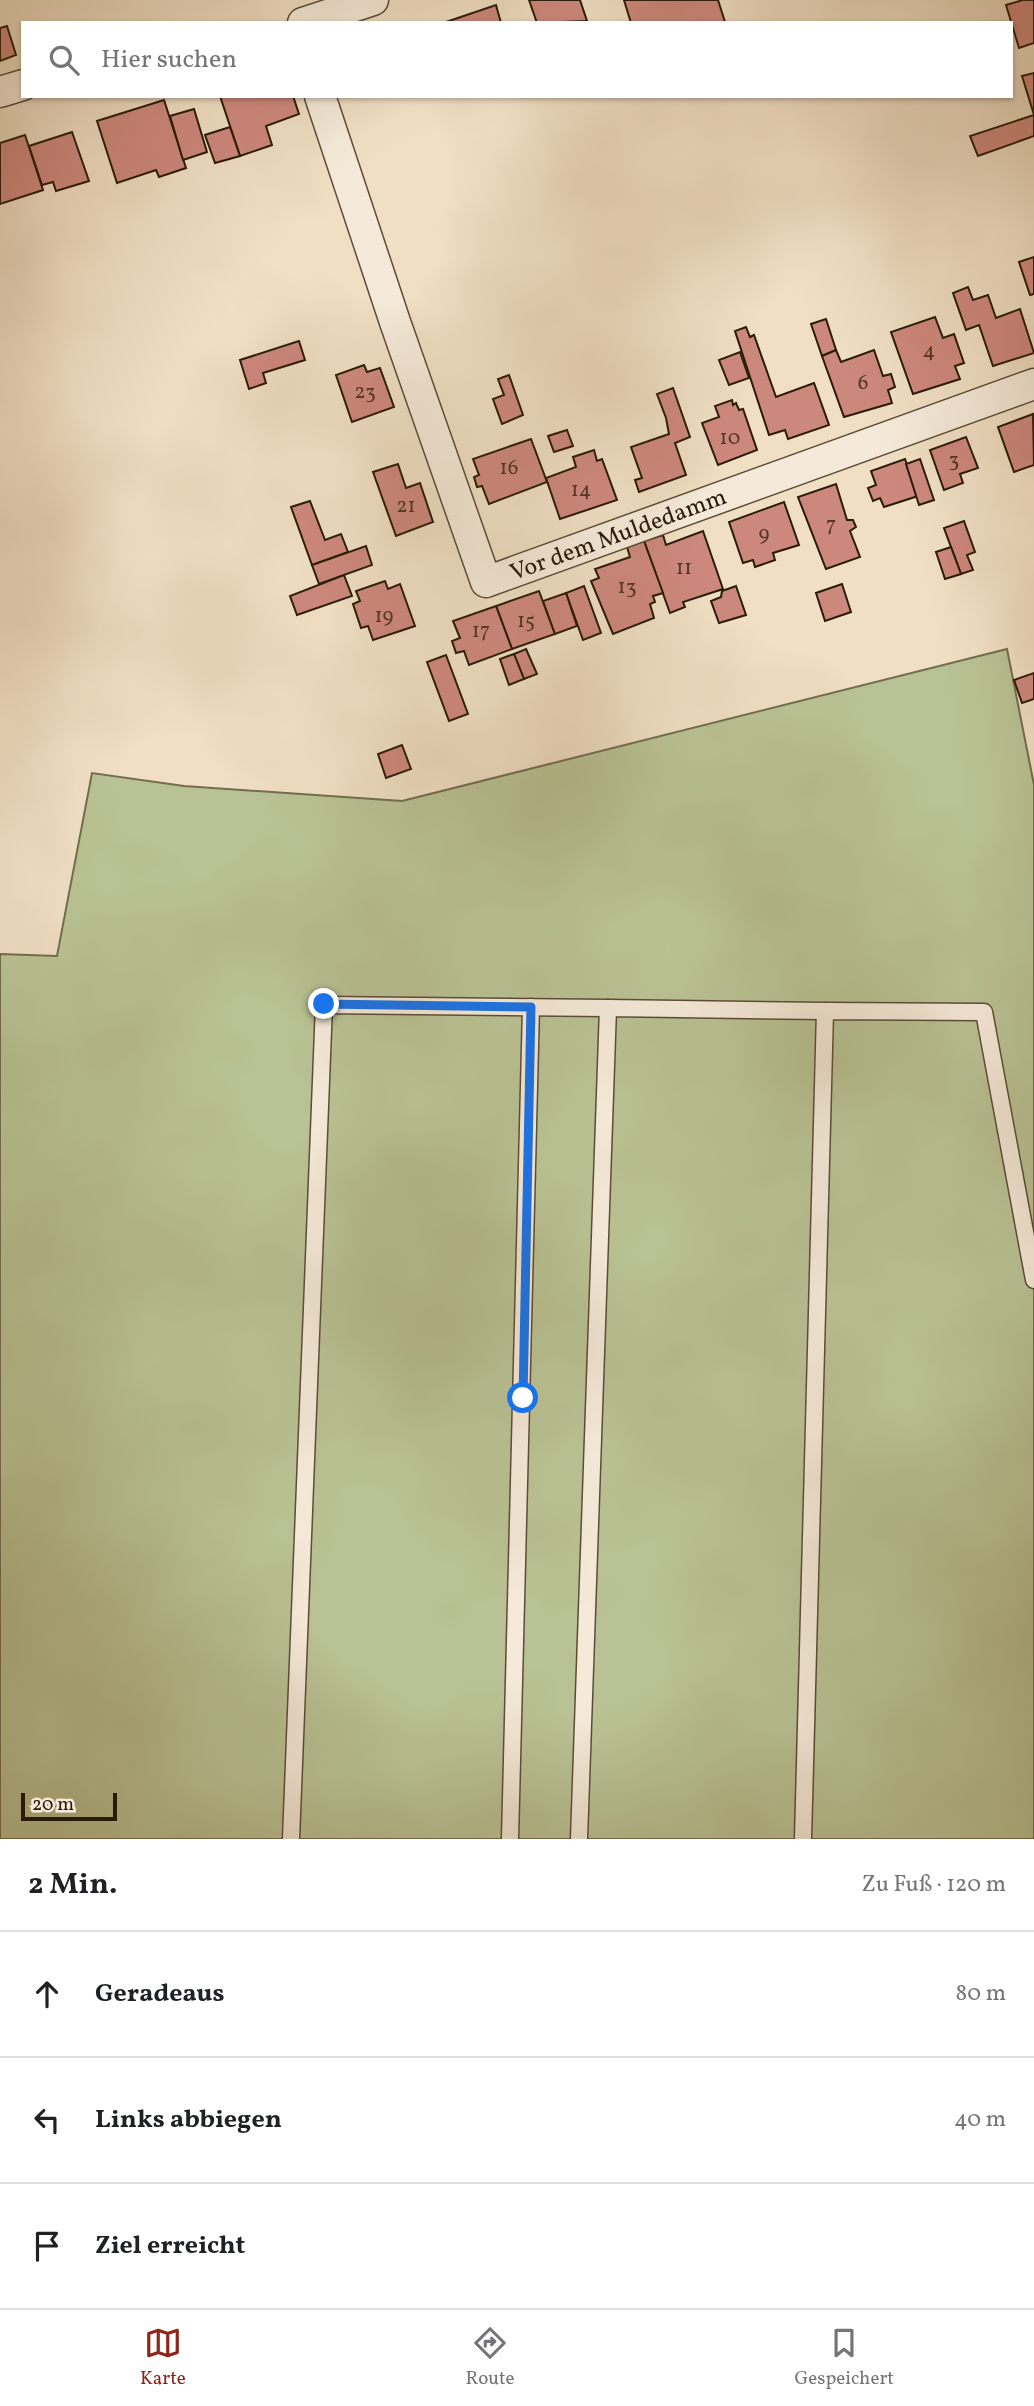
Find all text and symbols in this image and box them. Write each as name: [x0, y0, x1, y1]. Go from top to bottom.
search box: [21, 21, 1013, 98]
icon: search: [45, 41, 83, 79]
text: Hier suchen: [101, 42, 237, 78]
house number: 4: [923, 337, 935, 366]
house number: 6: [858, 369, 868, 398]
house number: 23: [354, 378, 376, 407]
house number: 10: [720, 424, 740, 453]
house number: 3: [949, 446, 959, 475]
house number: 16: [500, 454, 518, 483]
house number: 14: [571, 476, 591, 505]
street label: Vor dem Muldedamm: [506, 481, 732, 591]
house number: 21: [396, 492, 416, 521]
house number: 7: [826, 511, 836, 540]
house number: 9: [759, 520, 770, 549]
house number: 11: [676, 554, 692, 583]
house number: 13: [618, 573, 636, 602]
house number: 19: [374, 602, 394, 631]
house number: 15: [517, 607, 535, 636]
house number: 17: [472, 617, 490, 646]
route end: [308, 988, 339, 1019]
route start: [507, 1382, 538, 1413]
scale bar: [21, 1790, 117, 1822]
text: 20 m: [32, 1792, 74, 1818]
text: 2 Min.: [28, 1864, 117, 1906]
text: Zu Fuß · 120 m: [861, 1869, 1006, 1901]
icon: ahead: [28, 1975, 66, 2013]
text: Geradeaus: [95, 1976, 224, 2012]
text: 80 m: [956, 1978, 1006, 2010]
icon: left: [28, 2101, 66, 2139]
text: Links abbiegen: [95, 2102, 282, 2138]
text: 40 m: [954, 2104, 1006, 2136]
icon: arrive: [28, 2227, 66, 2265]
text: Ziel erreicht: [95, 2228, 245, 2264]
tab: Karte: [140, 2324, 186, 2392]
tab: Route: [466, 2324, 515, 2392]
tab: Gespeichert: [794, 2324, 894, 2392]

